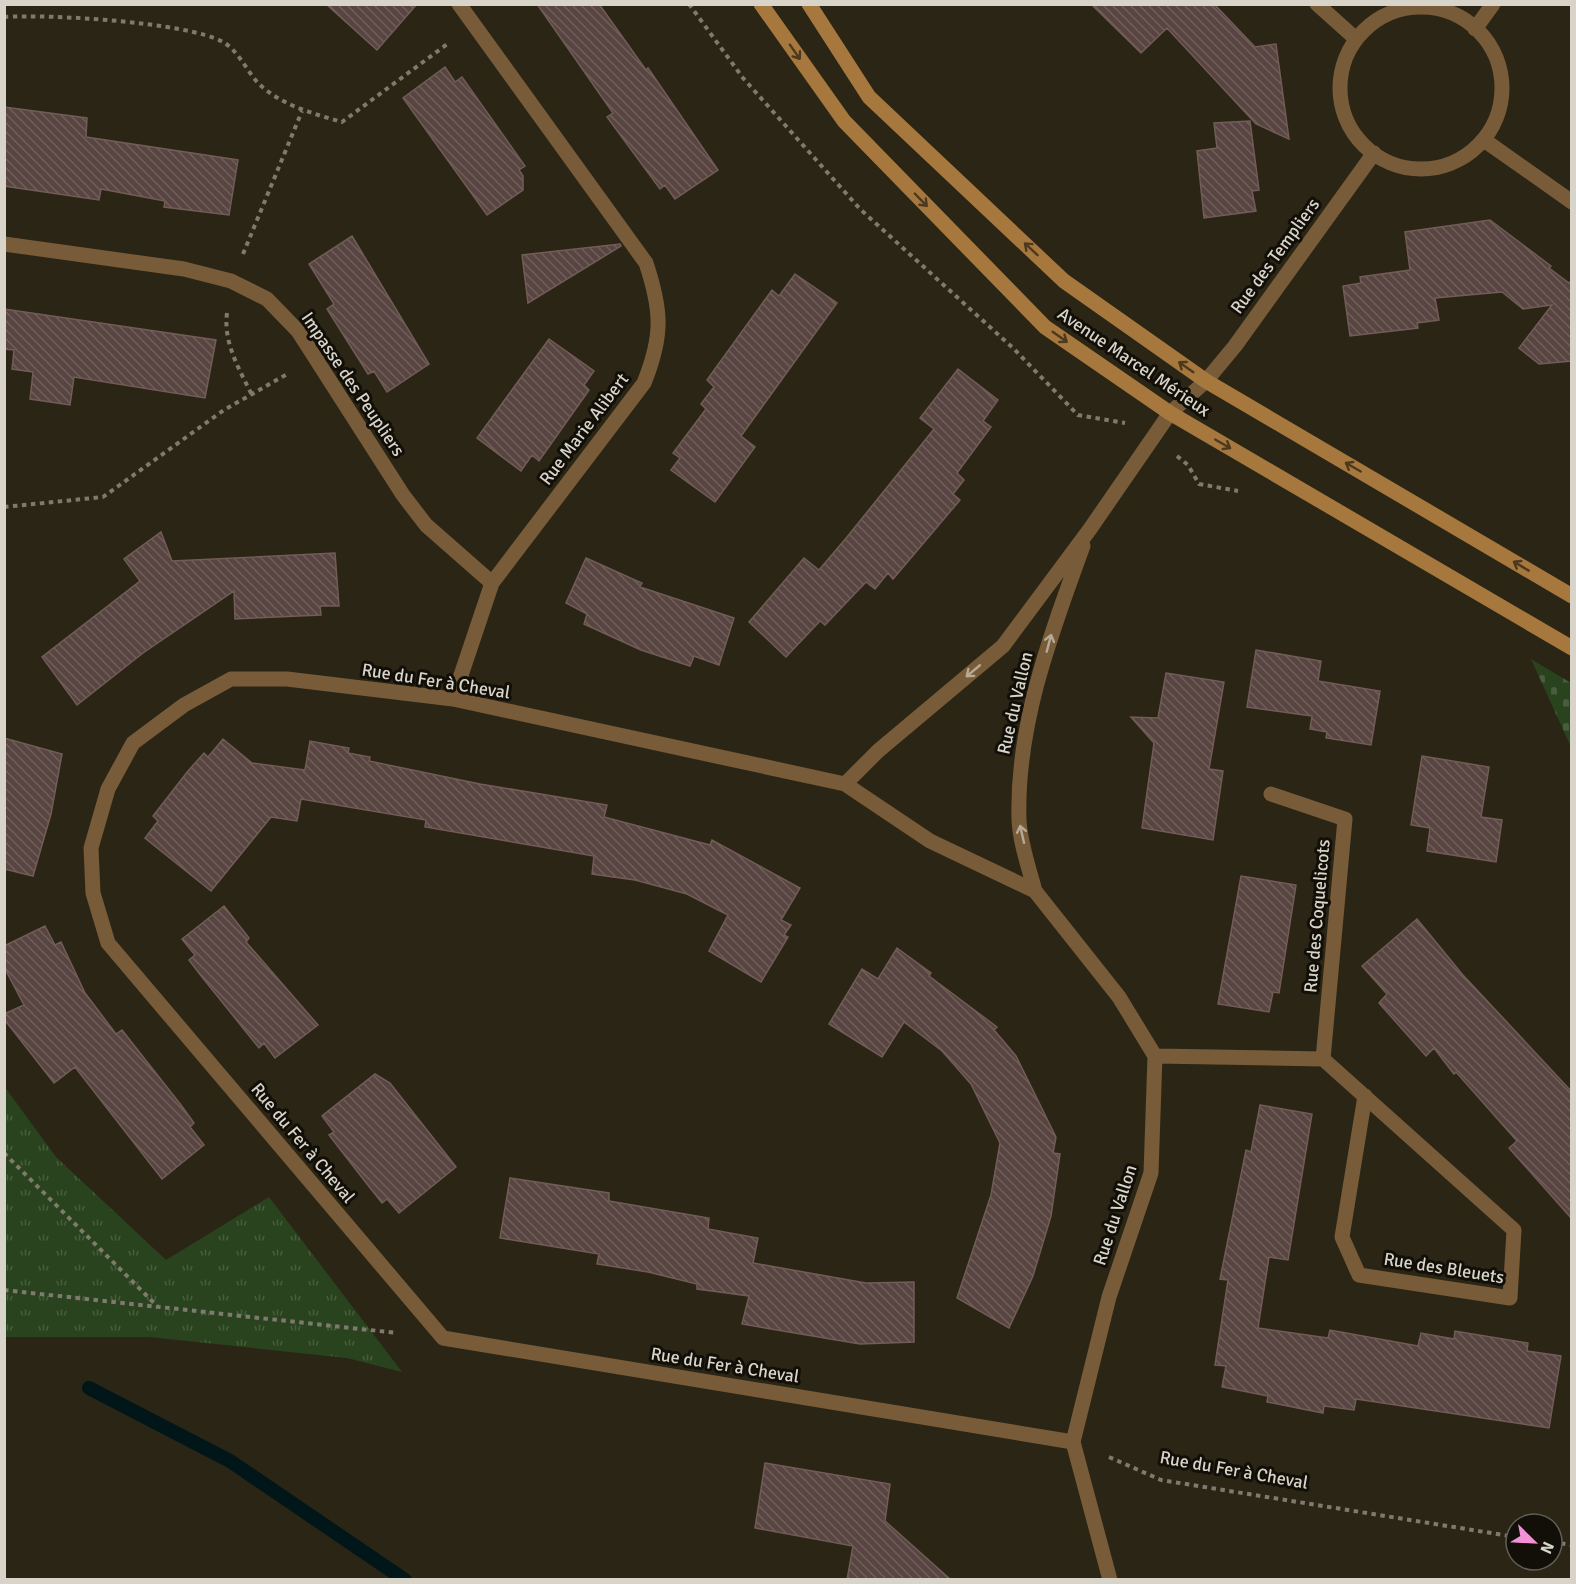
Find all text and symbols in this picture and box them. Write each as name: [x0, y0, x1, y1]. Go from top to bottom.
one-way arrow: [789, 44, 801, 60]
one-way arrow: [914, 193, 929, 208]
street label: Rue des Templiers: [1226, 194, 1324, 318]
one-way arrow: [1023, 242, 1038, 257]
street label: Avenue Marcel Mérieux: [1054, 303, 1215, 422]
street label: Impasse des Peupliers: [297, 308, 409, 460]
one-way arrow: [1051, 331, 1067, 343]
one-way arrow: [1179, 361, 1195, 373]
street label: Rue Marie Alibert: [535, 369, 633, 489]
one-way arrow: [1213, 439, 1231, 450]
one-way arrow: [1345, 461, 1362, 473]
one-way arrow: [1513, 560, 1530, 572]
one-way arrow: [1044, 633, 1055, 652]
street label: Rue du Vallon: [993, 650, 1037, 756]
street label: Rue du Fer à Cheval: [360, 658, 512, 704]
one-way arrow: [966, 664, 981, 678]
one-way arrow: [1015, 824, 1027, 843]
street label: Rue des Coquelicots: [1299, 838, 1335, 994]
street label: Rue du Fer à Cheval: [246, 1078, 360, 1208]
street label: Rue du Vallon: [1088, 1162, 1142, 1268]
street label: Rue des Bleuets: [1382, 1248, 1506, 1288]
street label: Rue du Fer à Cheval: [649, 1342, 801, 1388]
street label: Rue du Fer à Cheval: [1158, 1446, 1310, 1494]
north arrow: [1504, 1512, 1564, 1572]
text: N: [1535, 1539, 1558, 1557]

